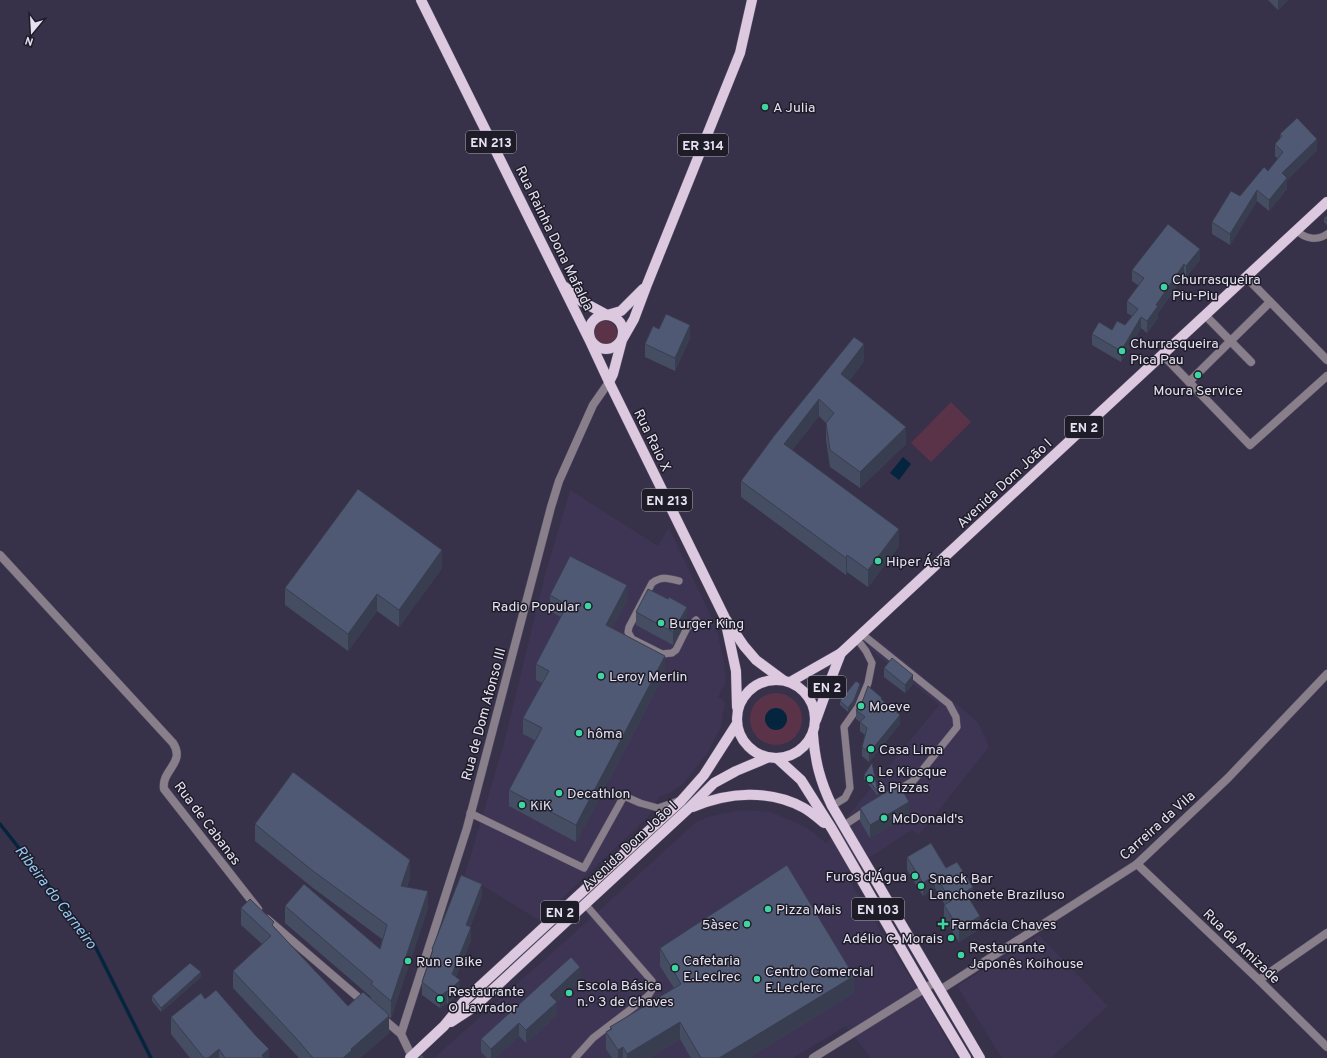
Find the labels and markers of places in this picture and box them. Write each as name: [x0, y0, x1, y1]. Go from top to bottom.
place label: A Julia: [773, 100, 815, 117]
marker: A Julia: [760, 102, 770, 112]
place label: Churrasqueira Piu-Piu: [1172, 272, 1261, 305]
marker: Churrasqueira Piu-Piu: [1159, 282, 1169, 292]
place label: Churrasqueira Pica Pau: [1130, 336, 1219, 369]
marker: Churrasqueira Pica Pau: [1117, 346, 1127, 356]
marker: Moura Service: [1193, 370, 1203, 380]
place label: Moura Service: [1153, 383, 1243, 400]
place label: Hiper Ásia: [886, 553, 950, 571]
marker: Hiper Ásia: [873, 556, 883, 566]
place label: Radio Popular: [492, 599, 581, 616]
marker: Radio Popular: [583, 601, 593, 611]
place label: Burger King: [669, 616, 744, 633]
marker: Burger King: [656, 618, 666, 628]
place label: Leroy Merlin: [609, 669, 687, 686]
marker: Leroy Merlin: [596, 671, 606, 681]
place label: Moeve: [869, 699, 910, 716]
marker: Moeve: [856, 701, 866, 711]
place label: hôma: [587, 726, 622, 743]
marker: hôma: [574, 728, 584, 738]
place label: Casa Lima: [879, 742, 943, 759]
marker: Casa Lima: [866, 744, 876, 754]
place label: Le Kiosque à Pizzas: [878, 764, 947, 797]
marker: Le Kiosque à Pizzas: [865, 774, 875, 784]
place label: Decathlon: [567, 786, 630, 803]
marker: Decathlon: [554, 788, 564, 798]
place label: KiK: [530, 798, 552, 815]
marker: KiK: [517, 800, 527, 810]
place label: McDonald's: [892, 811, 964, 828]
marker: McDonald's: [879, 813, 889, 823]
place label: Furos d'Água: [826, 868, 907, 886]
marker: Furos d'Água: [910, 871, 920, 881]
place label: Snack Bar Lanchonete Braziluso: [929, 871, 1065, 904]
marker: Snack Bar Lanchonete Braziluso: [916, 881, 926, 891]
place label: Pizza Mais: [776, 902, 842, 919]
marker: Pizza Mais: [763, 904, 773, 914]
place label: 5àsec: [702, 917, 739, 934]
place label: Farmácia Chaves: [951, 917, 1057, 934]
marker: 5àsec: [742, 919, 752, 929]
marker: Farmácia Chaves: [938, 919, 948, 929]
place label: Adélio C. Morais: [843, 931, 943, 948]
marker: Adélio C. Morais: [946, 933, 956, 943]
place label: Restaurante Japonês Koihouse: [969, 940, 1084, 973]
marker: Restaurante Japonês Koihouse: [956, 950, 966, 960]
place label: Cafetaria E.Leclrec: [683, 953, 741, 986]
place label: Run e Bike: [416, 954, 482, 971]
marker: Run e Bike: [403, 956, 413, 966]
marker: Cafetaria E.Leclrec: [670, 963, 680, 973]
place label: Centro Comercial E.Leclerc: [765, 964, 874, 997]
marker: Centro Comercial E.Leclerc: [752, 974, 762, 984]
place label: Escola Básica n.º 3 de Chaves: [577, 978, 674, 1011]
place label: Restaurante O Lavrador: [448, 984, 524, 1017]
marker: Escola Básica n.º 3 de Chaves: [564, 988, 574, 998]
marker: Restaurante O Lavrador: [435, 994, 445, 1004]

